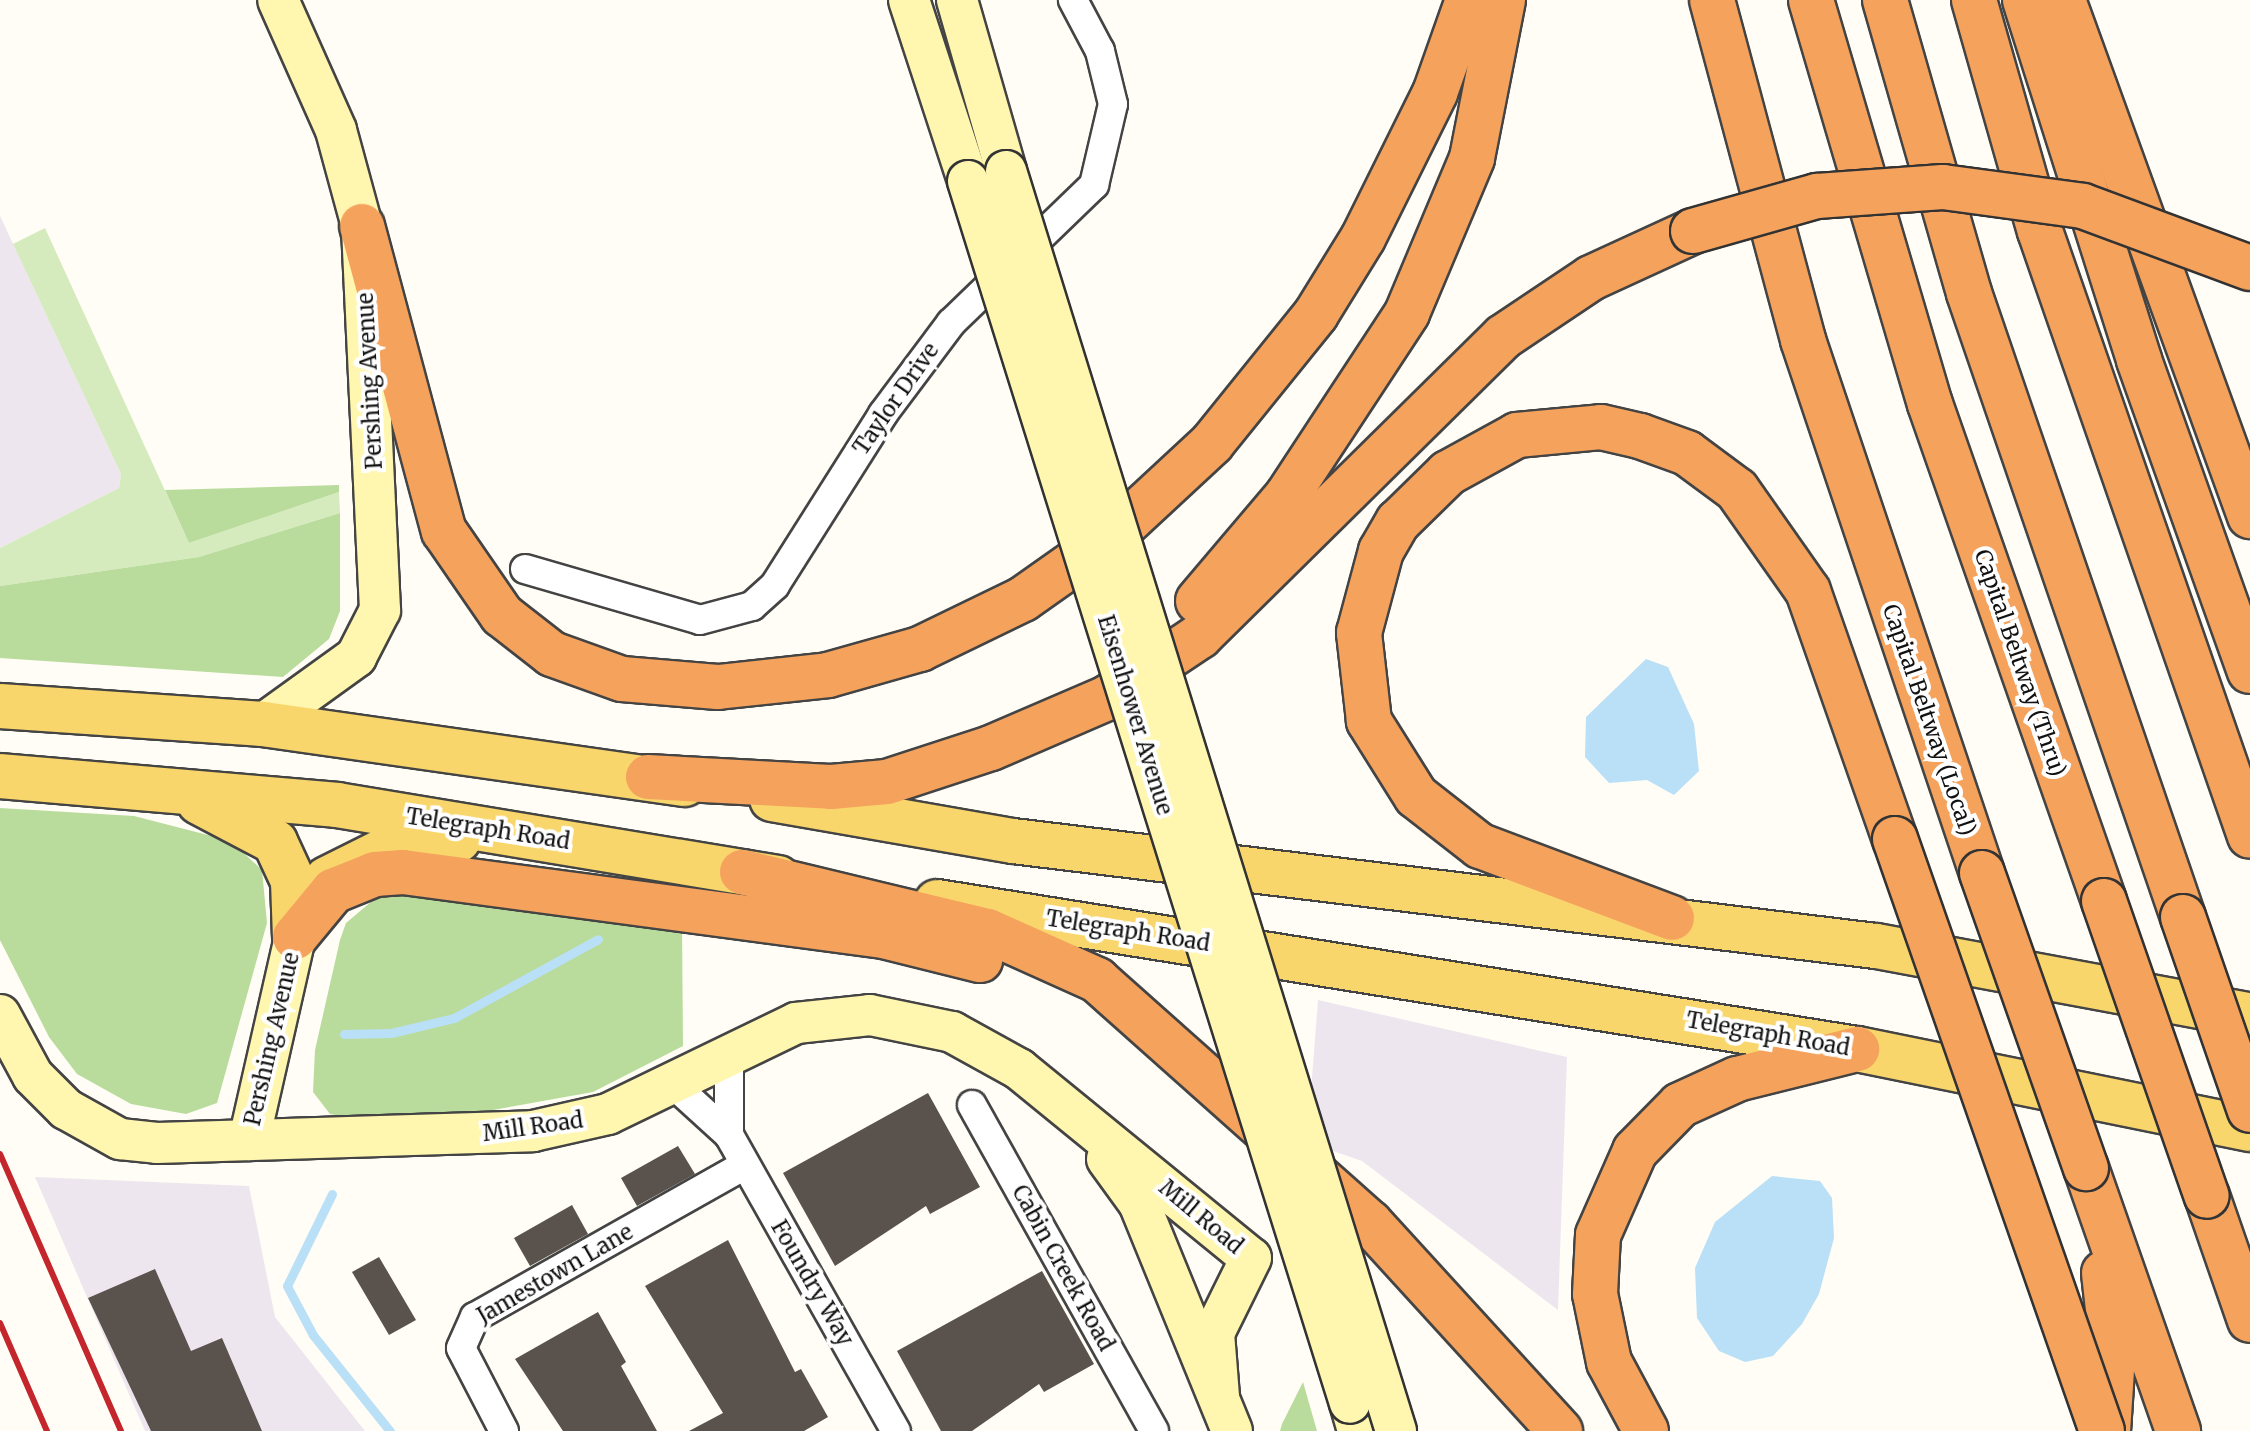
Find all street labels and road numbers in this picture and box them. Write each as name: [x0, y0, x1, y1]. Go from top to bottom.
street label: Pershing Avenue: [352, 292, 388, 470]
street label: Taylor Drive: [848, 338, 944, 460]
street label: Capital Beltway (Thru): [1969, 546, 2071, 780]
street label: Capital Beltway (Local): [1877, 601, 1981, 839]
street label: Eisenhower Avenue: [1092, 612, 1178, 818]
street label: Telegraph Road: [404, 803, 572, 855]
street label: Telegraph Road: [1044, 905, 1212, 957]
street label: Pershing Avenue: [239, 950, 305, 1128]
street label: Telegraph Road: [1684, 1007, 1852, 1061]
street label: Mill Road: [481, 1107, 585, 1147]
street label: Mill Road: [1154, 1174, 1248, 1260]
street label: Cabin Creek Road: [1006, 1180, 1120, 1356]
street label: Foundry Way: [765, 1216, 859, 1350]
street label: Jamestown Lane: [472, 1219, 638, 1329]

